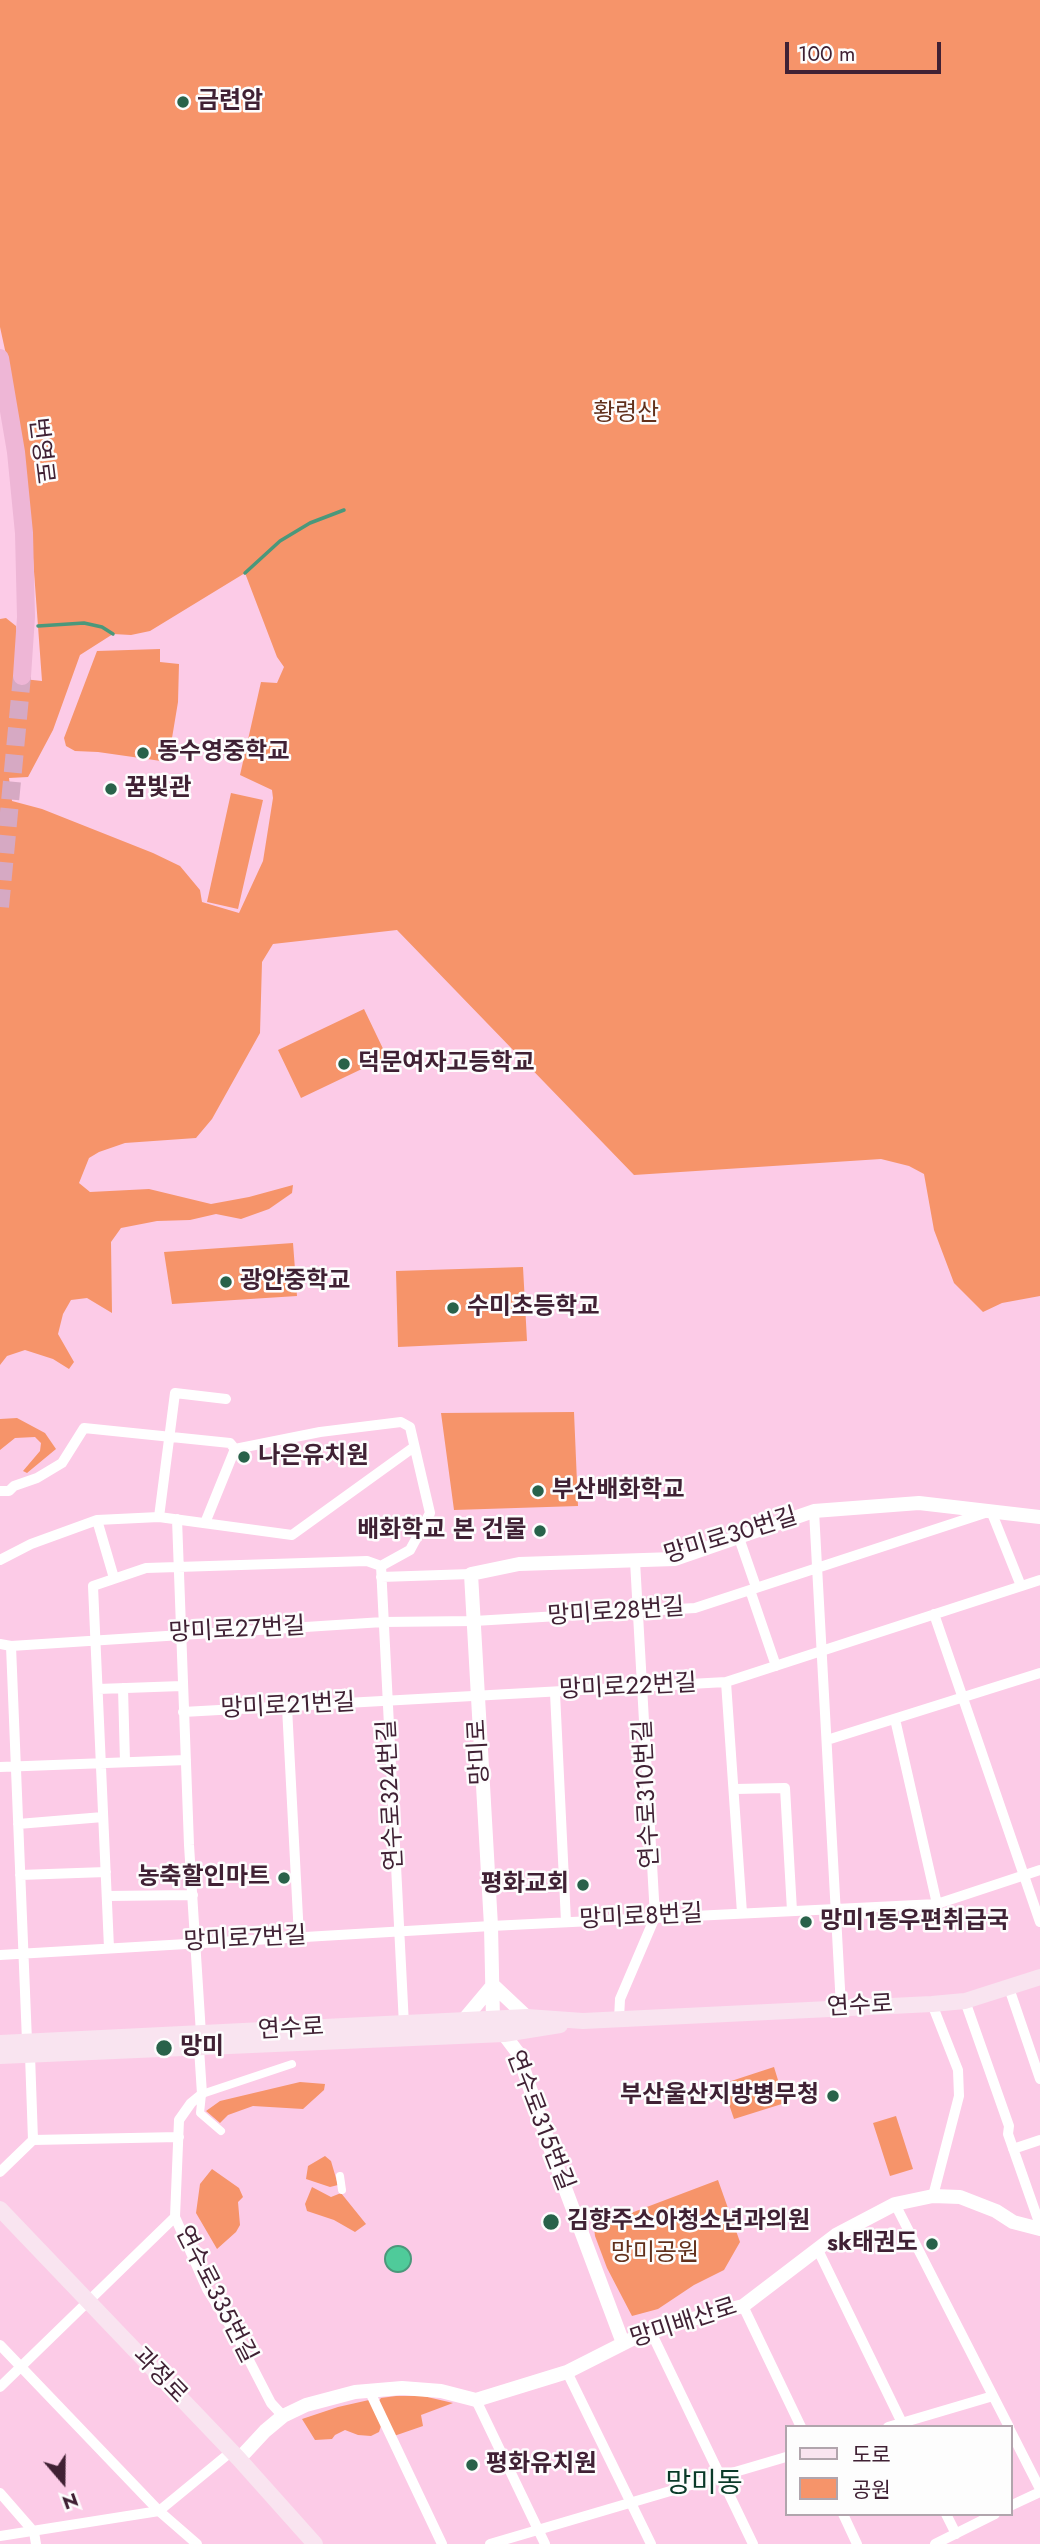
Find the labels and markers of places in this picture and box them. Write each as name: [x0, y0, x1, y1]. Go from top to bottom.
place label: 금련암: [197, 88, 263, 116]
marker: 금련암: [175, 94, 191, 110]
place label: 동수영중학교: [157, 739, 289, 767]
marker: 동수영중학교: [135, 745, 151, 761]
place label: 꿈빛관: [125, 775, 191, 803]
marker: 꿈빛관: [103, 781, 119, 797]
place label: 덕문여자고등학교: [358, 1050, 535, 1078]
marker: 덕문여자고등학교: [336, 1056, 352, 1072]
place label: 광안중학교: [240, 1268, 350, 1296]
marker: 광안중학교: [218, 1274, 234, 1290]
place label: 수미초등학교: [467, 1294, 599, 1322]
marker: 수미초등학교: [445, 1300, 461, 1316]
place label: 나은유치원: [258, 1443, 368, 1471]
marker: 나은유치원: [236, 1449, 252, 1465]
place label: 부산배화학교: [552, 1477, 684, 1505]
marker: 부산배화학교: [530, 1483, 546, 1499]
place label: 배화학교 본 건물: [357, 1517, 526, 1545]
marker: 배화학교 본 건물: [532, 1523, 548, 1539]
place label: 농축할인마트: [138, 1864, 270, 1892]
marker: 농축할인마트: [276, 1870, 292, 1886]
place label: 평화교회: [481, 1871, 569, 1899]
marker: 평화교회: [575, 1877, 591, 1893]
place label: 망미1동우편취급국: [820, 1908, 1009, 1936]
marker: 망미1동우편취급국: [798, 1914, 814, 1930]
place label: 망미: [180, 2034, 224, 2062]
marker: 망미: [154, 2038, 174, 2058]
place label: 부산울산지방병무청: [620, 2082, 819, 2110]
marker: 부산울산지방병무청: [825, 2088, 841, 2104]
place label: 김향주소아청소년과의원: [567, 2208, 810, 2236]
marker: 김향주소아청소년과의원: [541, 2212, 561, 2232]
place label: sk태권도: [827, 2230, 918, 2258]
marker: sk태권도: [924, 2236, 940, 2252]
place label: 평화유치원: [486, 2451, 596, 2479]
marker: 평화유치원: [464, 2457, 480, 2473]

